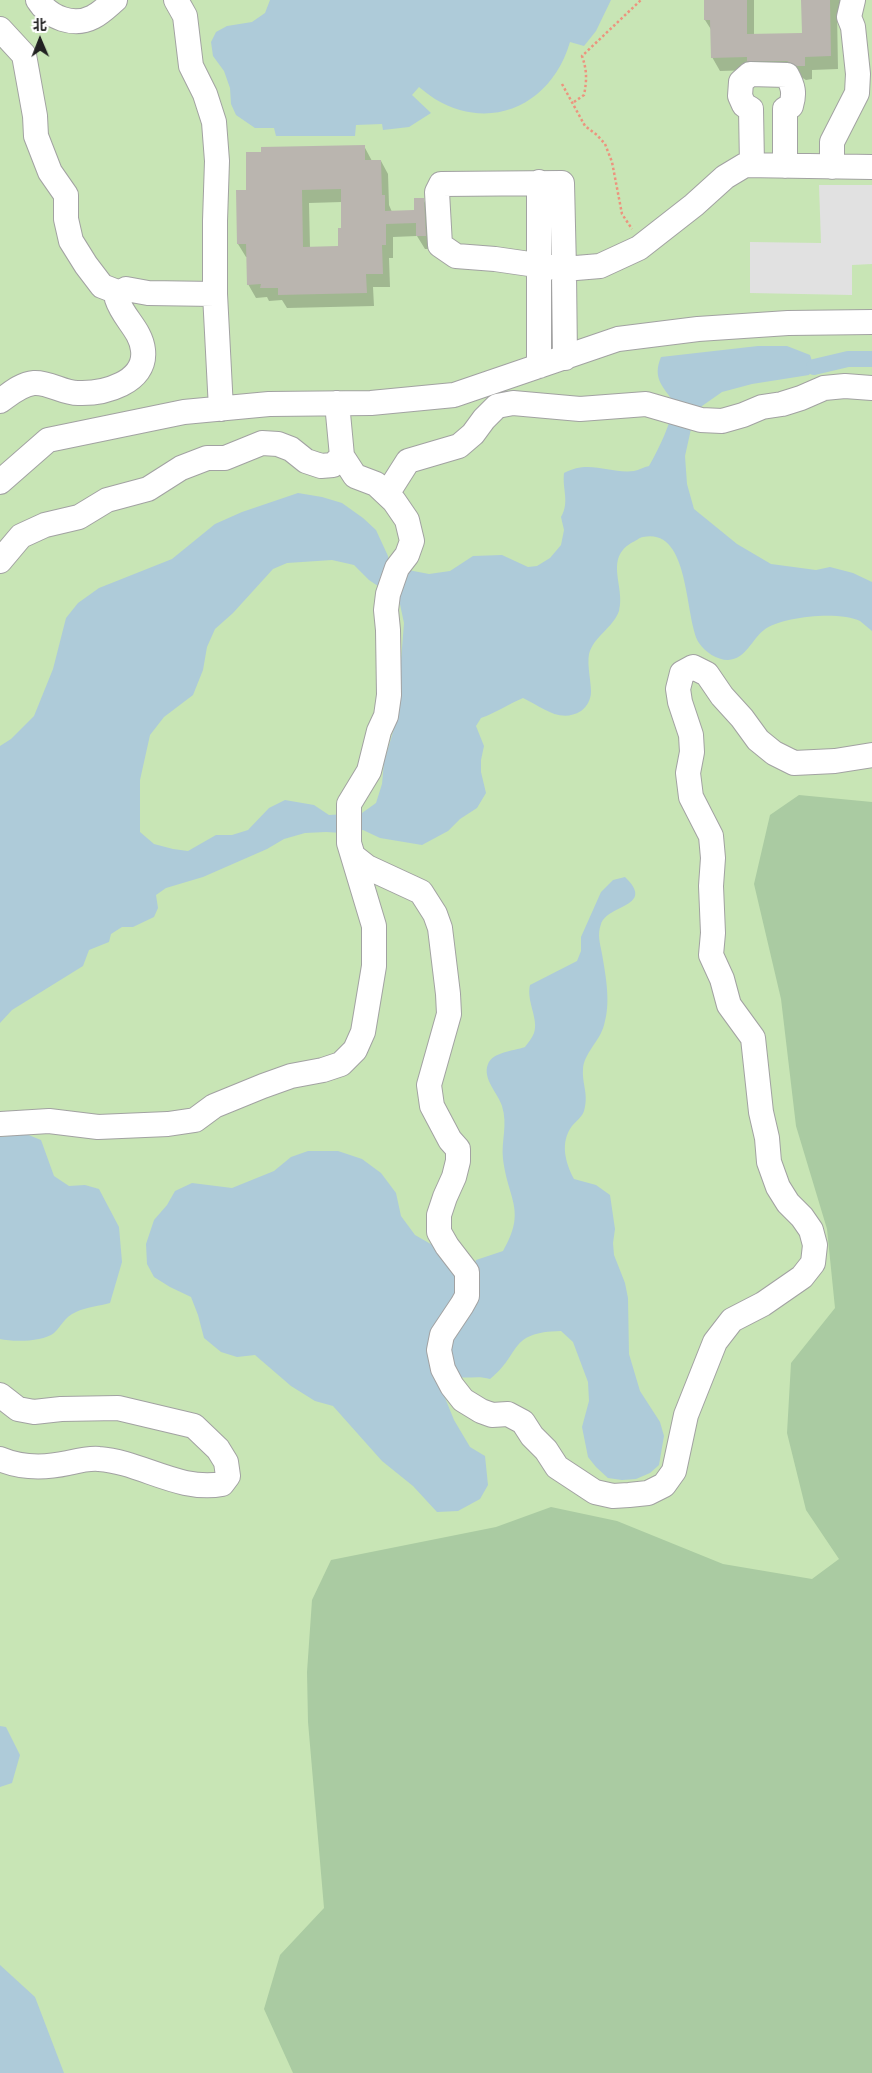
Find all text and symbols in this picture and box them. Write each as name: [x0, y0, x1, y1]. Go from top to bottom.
north arrow: [15, 15, 65, 65]
text: 北: [33, 16, 47, 34]

